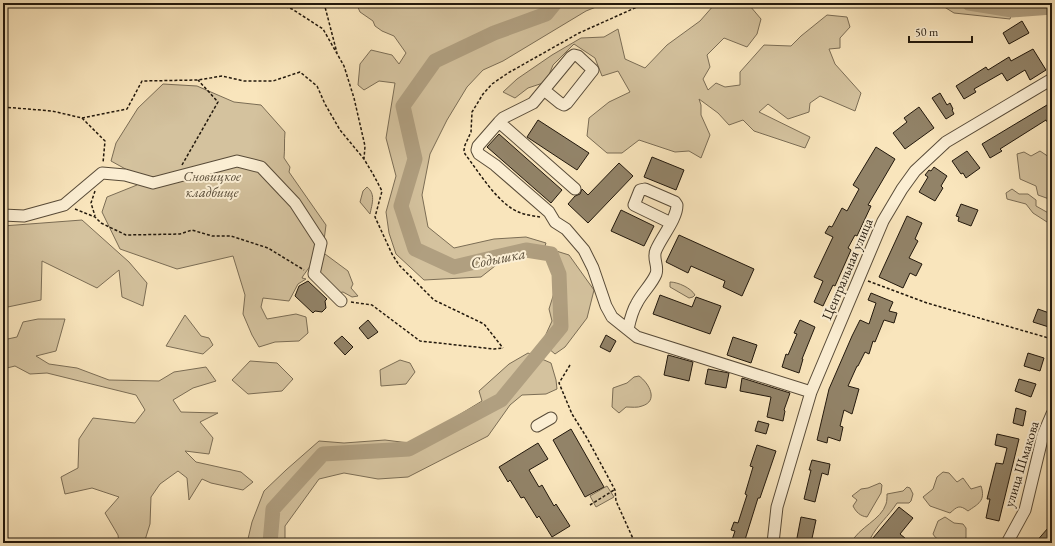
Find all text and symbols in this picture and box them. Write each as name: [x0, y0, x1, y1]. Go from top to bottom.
scale bar: [909, 18, 972, 44]
text: 50 m: [915, 24, 939, 40]
park label: Сновицкое кладбище: [183, 167, 241, 201]
street label: Центральная улица: [817, 215, 877, 323]
water label: Содышка: [469, 243, 527, 273]
street label: улица Шмакова: [999, 418, 1043, 509]

